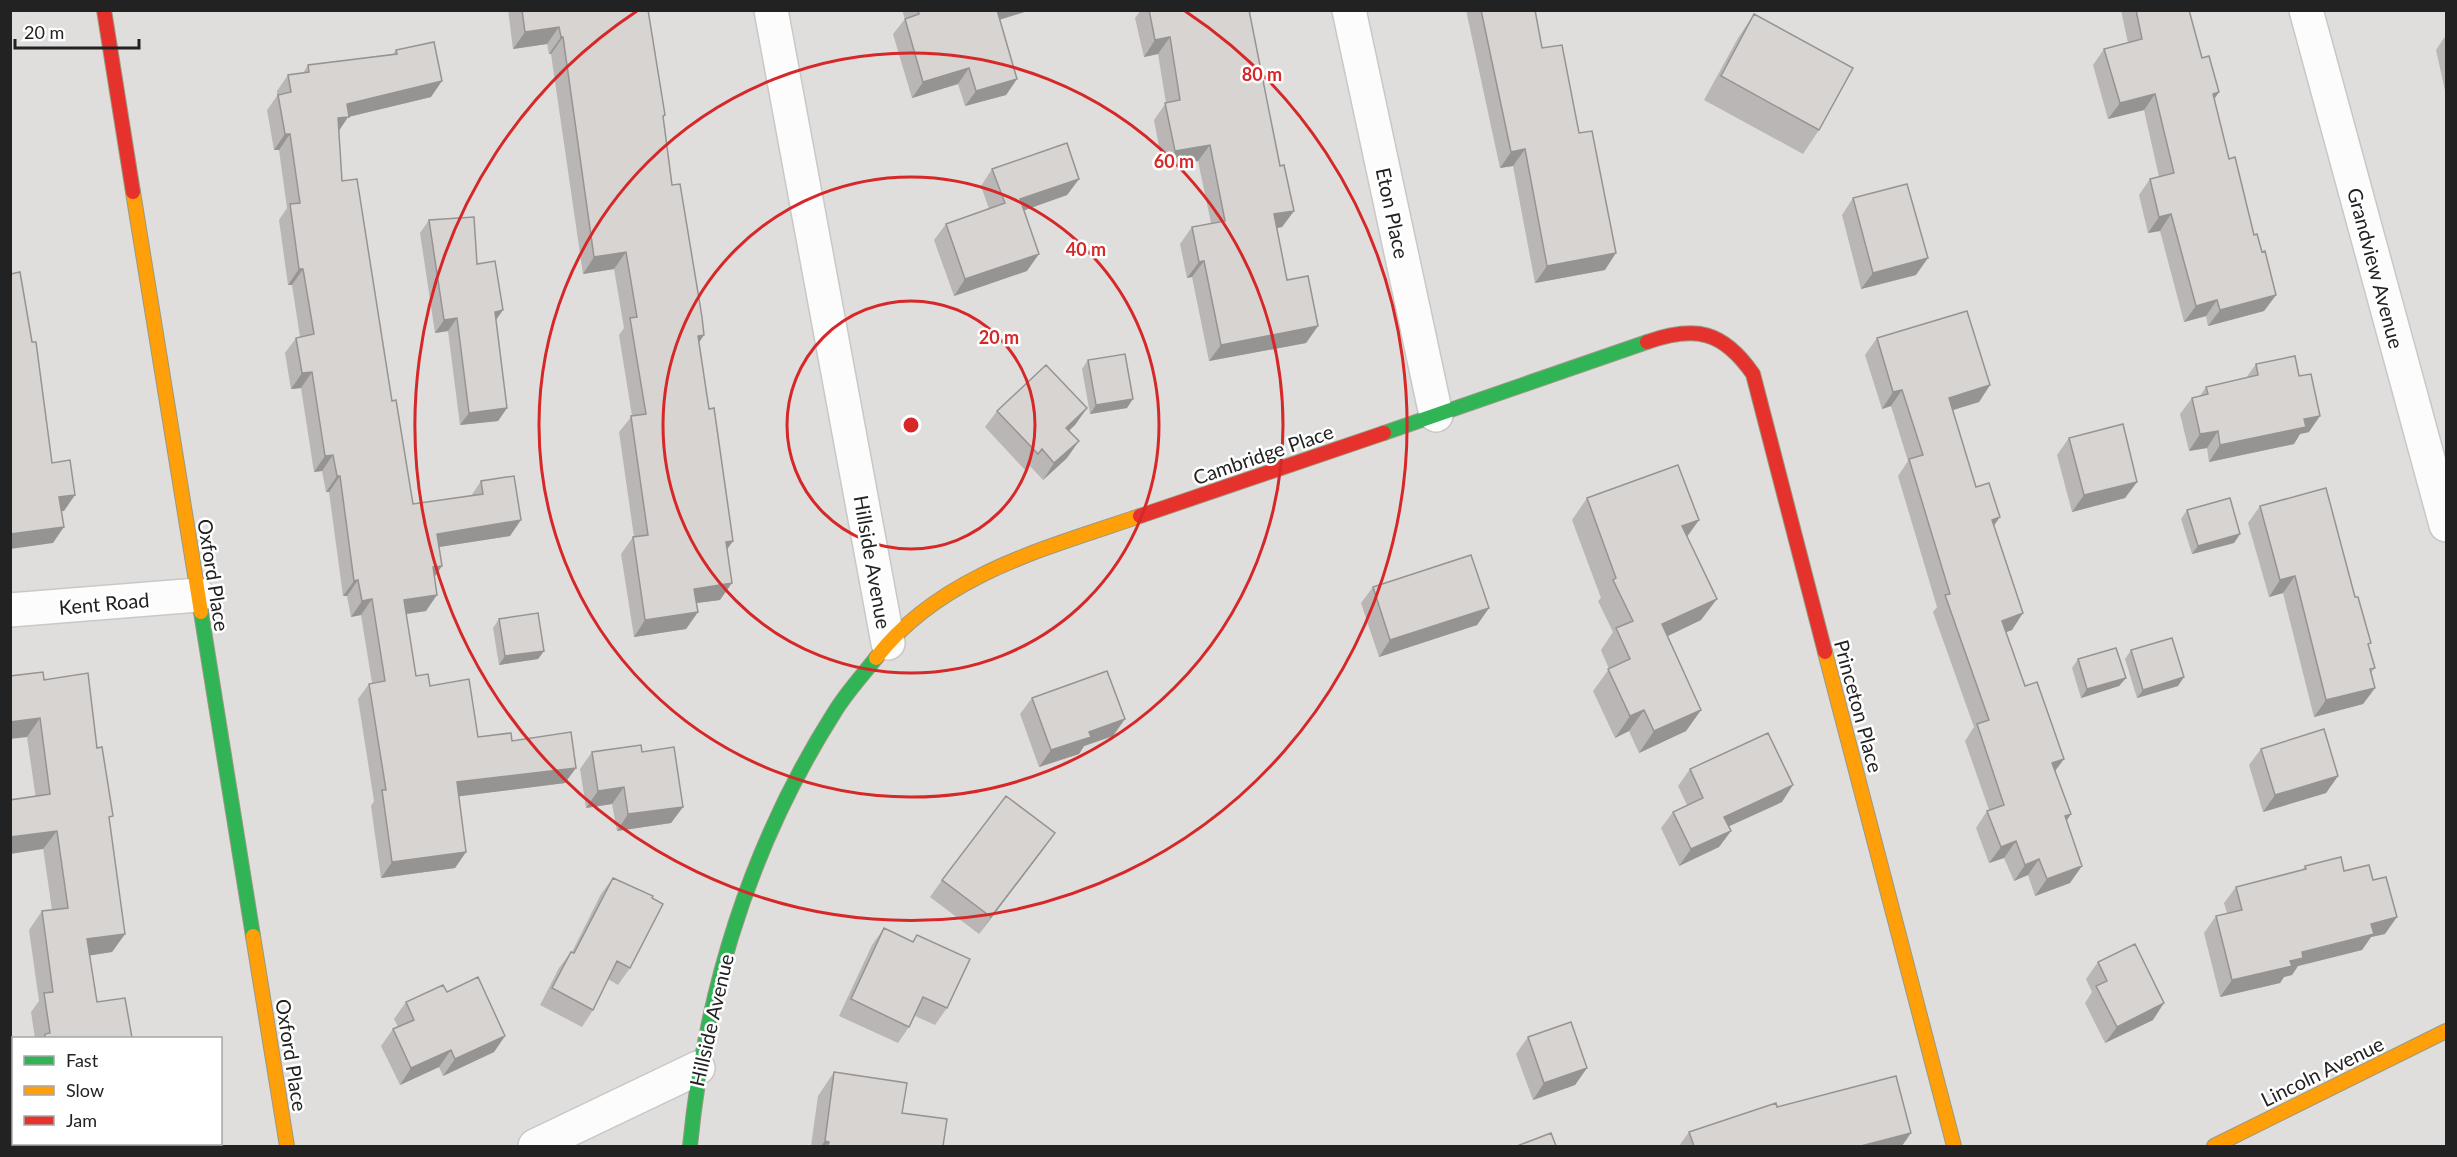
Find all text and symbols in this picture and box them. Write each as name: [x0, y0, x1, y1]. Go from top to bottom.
scale bar: [15, 12, 140, 50]
text: 20 m: [24, 21, 64, 43]
text: 80 m: [1242, 63, 1282, 85]
text: 60 m: [1154, 150, 1194, 172]
street label: Eton Place: [1372, 165, 1414, 261]
street label: Grandview Avenue: [2343, 185, 2409, 351]
text: 40 m: [1066, 238, 1106, 260]
text: 20 m: [979, 326, 1019, 348]
centre of rings: [901, 415, 921, 435]
street label: Cambridge Place: [1190, 419, 1336, 489]
street label: Hillside Avenue: [849, 493, 897, 631]
street label: Oxford Place: [193, 517, 235, 633]
street label: Kent Road: [58, 587, 150, 619]
street label: Princeton Place: [1830, 637, 1888, 775]
street label: Hillside Avenue: [684, 951, 738, 1089]
street label: Oxford Place: [271, 997, 313, 1113]
street label: Lincoln Avenue: [2257, 1031, 2387, 1111]
legend: [12, 1037, 222, 1145]
text: Fast: [66, 1049, 99, 1071]
text: Slow: [66, 1079, 104, 1101]
text: Jam: [66, 1109, 97, 1131]

